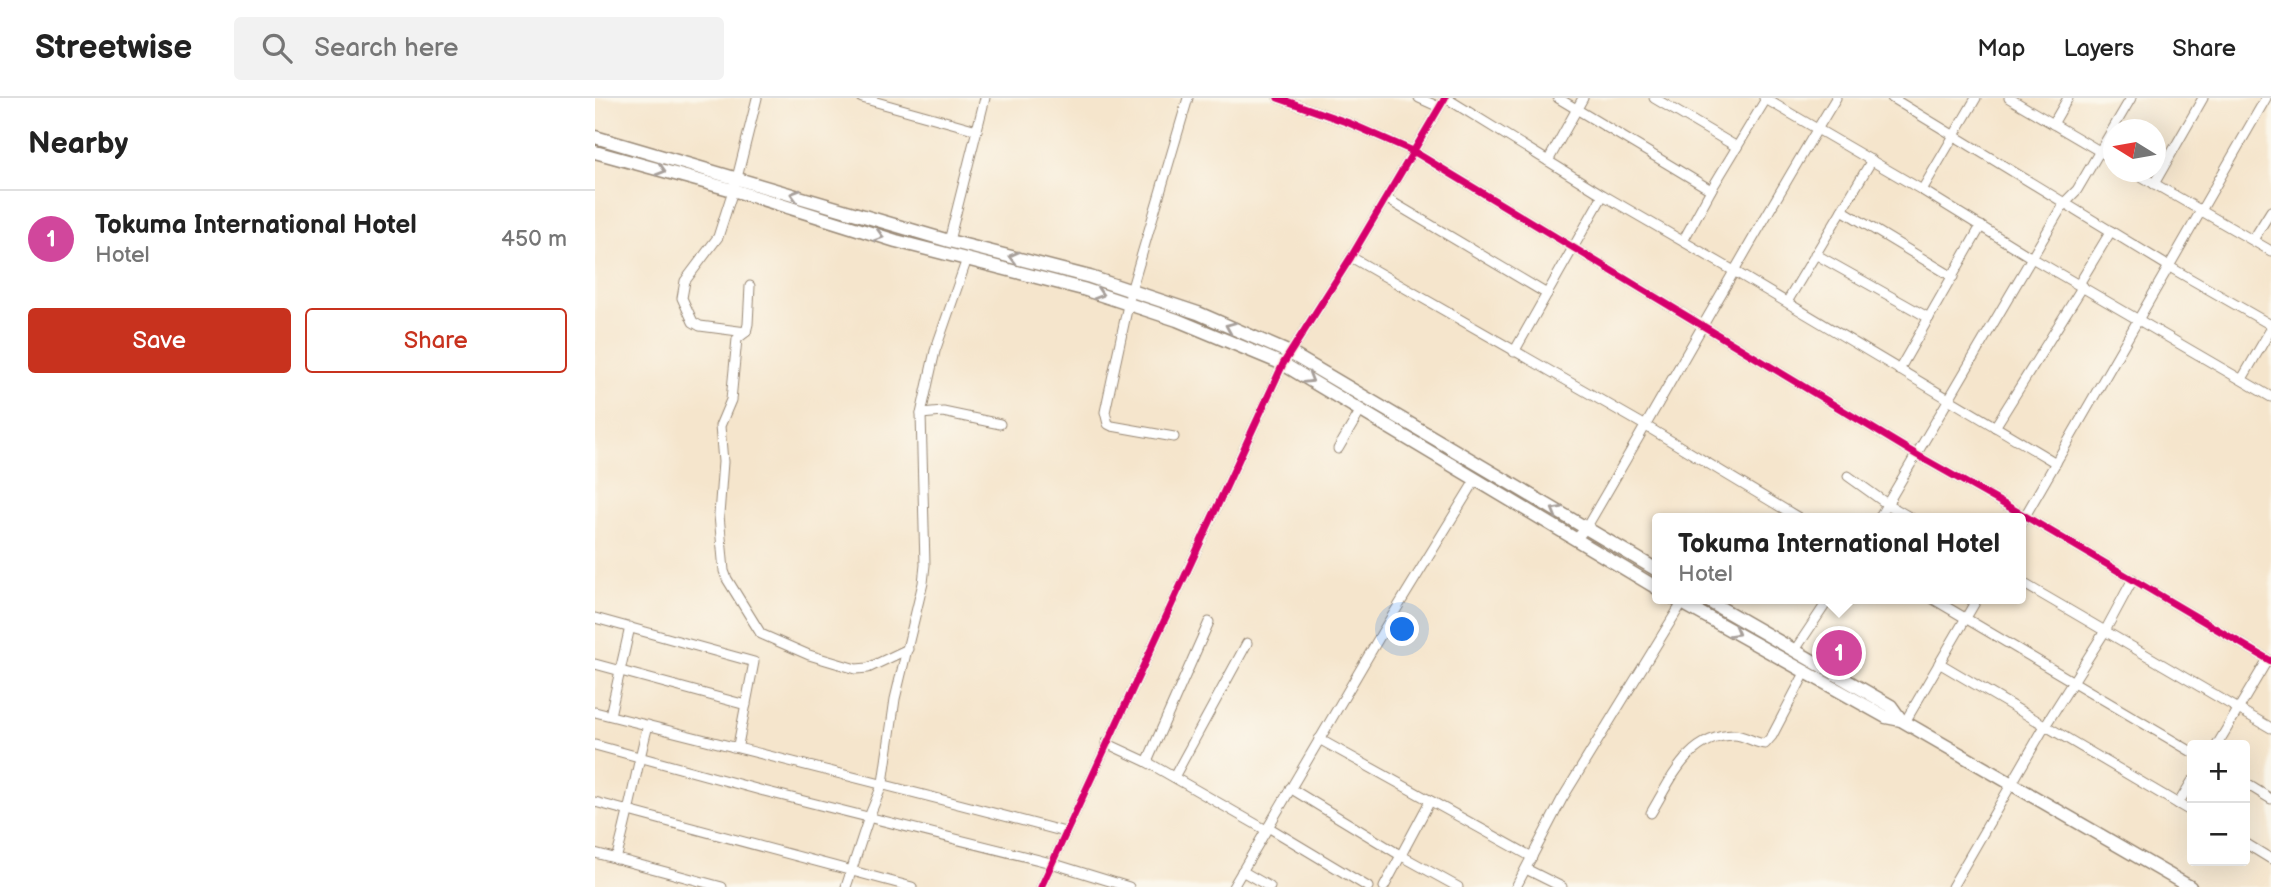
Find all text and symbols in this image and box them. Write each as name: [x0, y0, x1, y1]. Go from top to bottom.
search box: [234, 17, 724, 80]
text: Streetwise: [35, 28, 192, 68]
icon: search: [258, 29, 296, 67]
text: Search here: [314, 33, 458, 64]
text: Map: [1977, 34, 2025, 63]
text: Layers: [2063, 34, 2134, 63]
text: Share: [2172, 34, 2236, 63]
north arrow: [2103, 119, 2166, 182]
text: Nearby: [28, 126, 128, 162]
one-way arrow: [655, 162, 667, 177]
one-way arrow: [789, 189, 801, 204]
text: Tokuma International Hotel: [95, 210, 417, 241]
text: 1: [46, 225, 56, 253]
text: 450 m: [501, 225, 567, 253]
one-way arrow: [872, 227, 884, 242]
text: Hotel: [95, 241, 150, 269]
one-way arrow: [1008, 251, 1020, 265]
one-way arrow: [1092, 285, 1104, 300]
button: Save: [28, 308, 291, 373]
button: Share: [305, 308, 567, 373]
one-way arrow: [1225, 321, 1237, 335]
one-way arrow: [1301, 371, 1314, 384]
one-way arrow: [1551, 506, 1563, 519]
popup: [1652, 513, 2026, 604]
text: Tokuma International Hotel: [1678, 529, 2000, 560]
text: Hotel: [1678, 560, 1733, 588]
your location: [1385, 612, 1419, 646]
one-way arrow: [1727, 624, 1740, 637]
pin: 1: [1816, 627, 1862, 679]
map controls: [2187, 740, 2250, 866]
button: +: [2187, 740, 2250, 803]
button: −: [2187, 803, 2250, 866]

